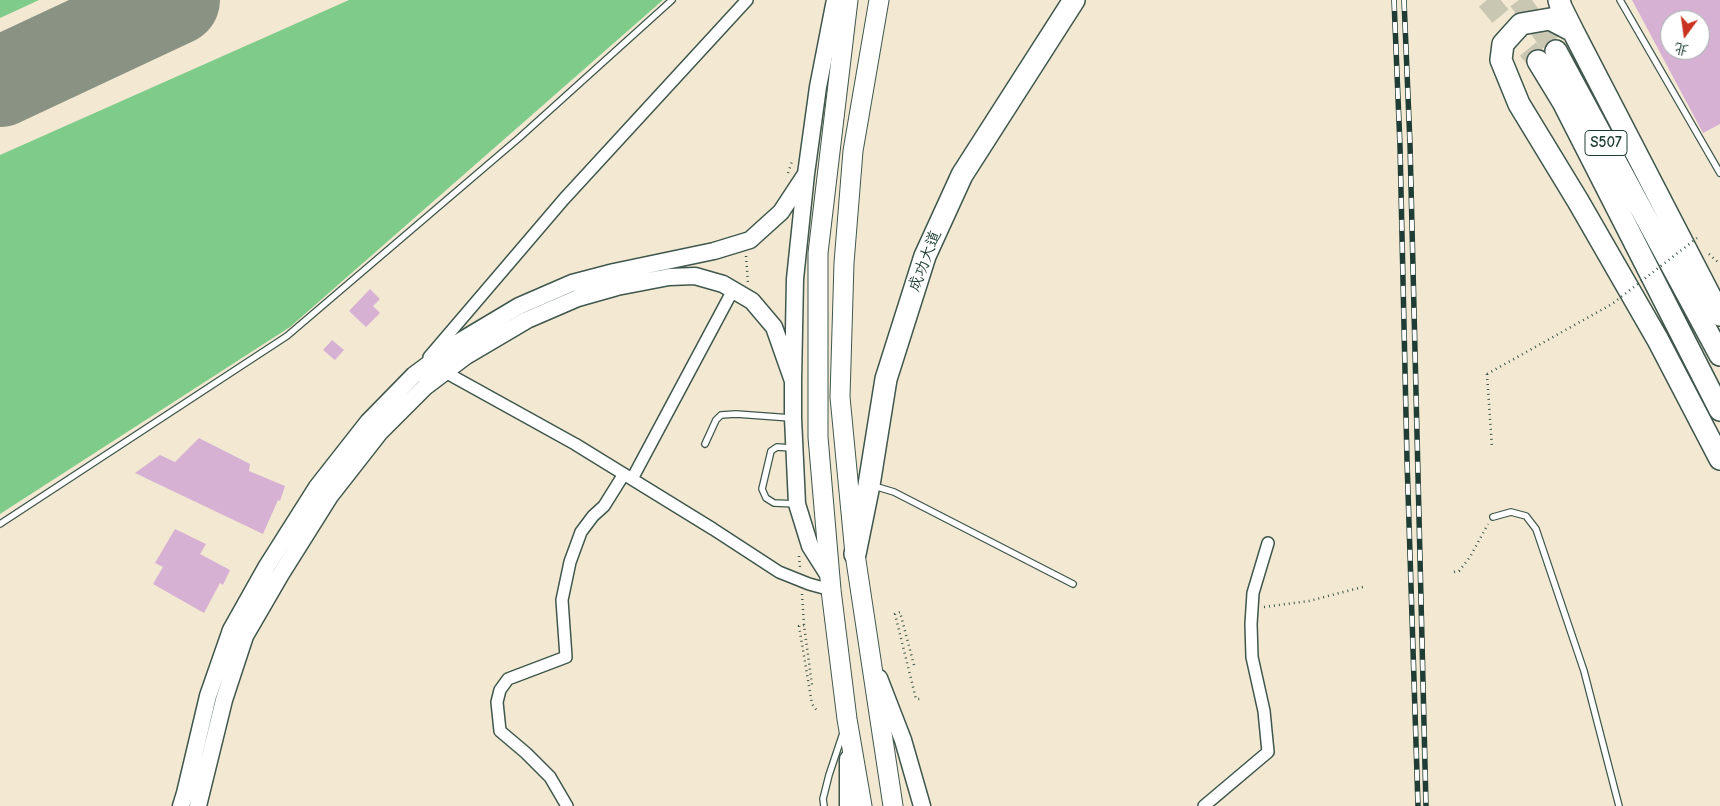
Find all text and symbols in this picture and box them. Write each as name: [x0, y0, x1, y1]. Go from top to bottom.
north arrow: [1660, 10, 1710, 60]
text: 北: [1673, 39, 1690, 59]
road number: S507: [1585, 130, 1627, 156]
street label: 成功大道: [905, 228, 945, 294]

